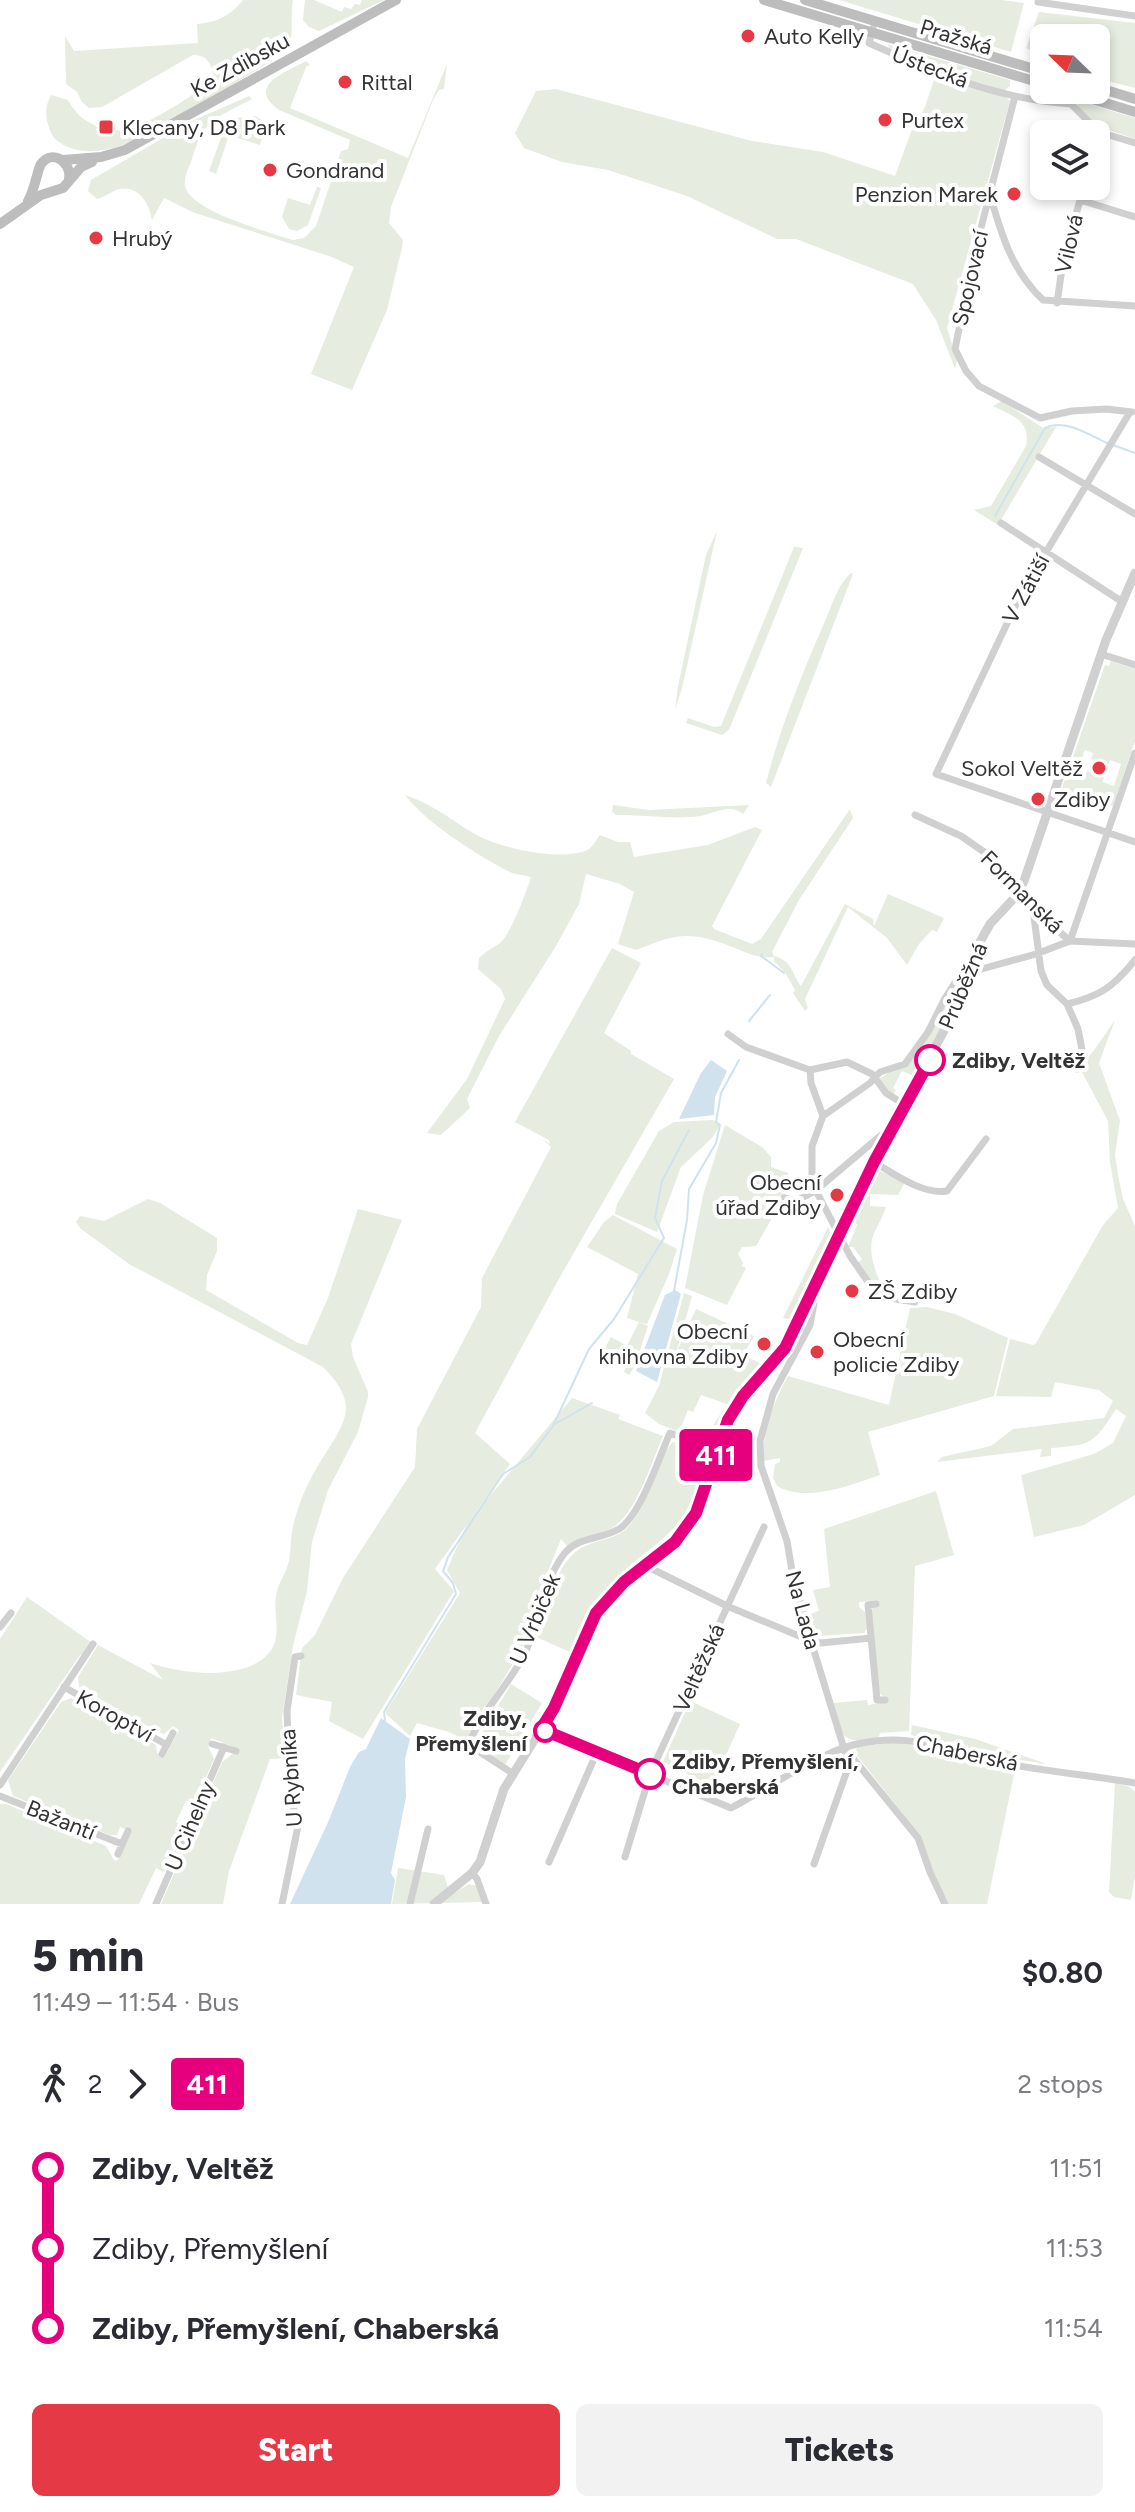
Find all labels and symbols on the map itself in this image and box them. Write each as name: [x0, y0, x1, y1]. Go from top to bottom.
street label: Pražská: [917, 13, 995, 61]
place label: Auto Kelly: [764, 23, 865, 50]
north arrow: [1030, 24, 1110, 104]
street label: Ke Zdibsku: [186, 27, 294, 103]
marker: Auto Kelly: [739, 27, 757, 45]
street label: Ústecká: [888, 40, 972, 94]
place label: Rittal: [361, 69, 413, 96]
marker: Rittal: [336, 73, 354, 91]
place label: Purtex: [901, 107, 965, 134]
marker: Purtex: [876, 111, 894, 129]
place label: Klecany, D8 Park: [122, 114, 286, 141]
marker: Klecany, D8 Park: [97, 118, 115, 136]
place label: Gondrand: [286, 157, 384, 184]
marker: Gondrand: [261, 161, 279, 179]
place label: Penzion Marek: [855, 181, 998, 208]
marker: Penzion Marek: [1005, 185, 1023, 203]
street label: Vilová: [1049, 212, 1089, 276]
place label: Hrubý: [112, 225, 173, 252]
street label: Spojovací: [946, 227, 994, 328]
marker: Hrubý: [87, 229, 105, 247]
street label: V Zátiší: [997, 549, 1056, 628]
place label: Sokol Veltěž: [961, 755, 1083, 782]
marker: Sokol Veltěž: [1090, 759, 1108, 777]
place label: Zdiby: [1054, 786, 1111, 813]
marker: Zdiby: [1029, 790, 1047, 808]
street label: Formanská: [975, 845, 1069, 939]
street label: Průběžná: [933, 939, 993, 1033]
marker: Zdiby, Veltěž: [915, 1045, 945, 1075]
place label: Zdiby, Veltěž: [952, 1047, 1085, 1074]
place label: Obecní úřad Zdiby: [715, 1169, 822, 1221]
marker: Obecní úřad Zdiby: [828, 1186, 846, 1204]
place label: ZŠ Zdiby: [868, 1278, 958, 1305]
marker: ZŠ Zdiby: [843, 1282, 861, 1300]
place label: Obecní knihovna Zdiby: [599, 1318, 749, 1370]
place label: Obecní policie Zdiby: [833, 1326, 960, 1378]
marker: Obecní knihovna Zdiby: [755, 1335, 773, 1353]
marker: Obecní policie Zdiby: [808, 1343, 826, 1361]
line badge: 411: [670, 1429, 762, 1481]
street label: Na Lada: [780, 1568, 826, 1652]
street label: U Vrbiček: [504, 1569, 566, 1669]
street label: Veltěžská: [667, 1619, 731, 1717]
street label: Koroptví: [72, 1684, 159, 1749]
place label: Zdiby, Přemyšlení: [415, 1705, 528, 1757]
marker: Zdiby, Přemyšlení: [534, 1720, 556, 1742]
street label: U Rybníka: [274, 1728, 308, 1828]
street label: Chaberská: [914, 1729, 1020, 1777]
place label: Zdiby, Přemyšlení, Chaberská: [672, 1748, 858, 1800]
marker: Zdiby, Přemyšlení, Chaberská: [635, 1759, 665, 1789]
street label: U Cihelny: [159, 1777, 221, 1875]
street label: Bažantí: [22, 1794, 100, 1846]

